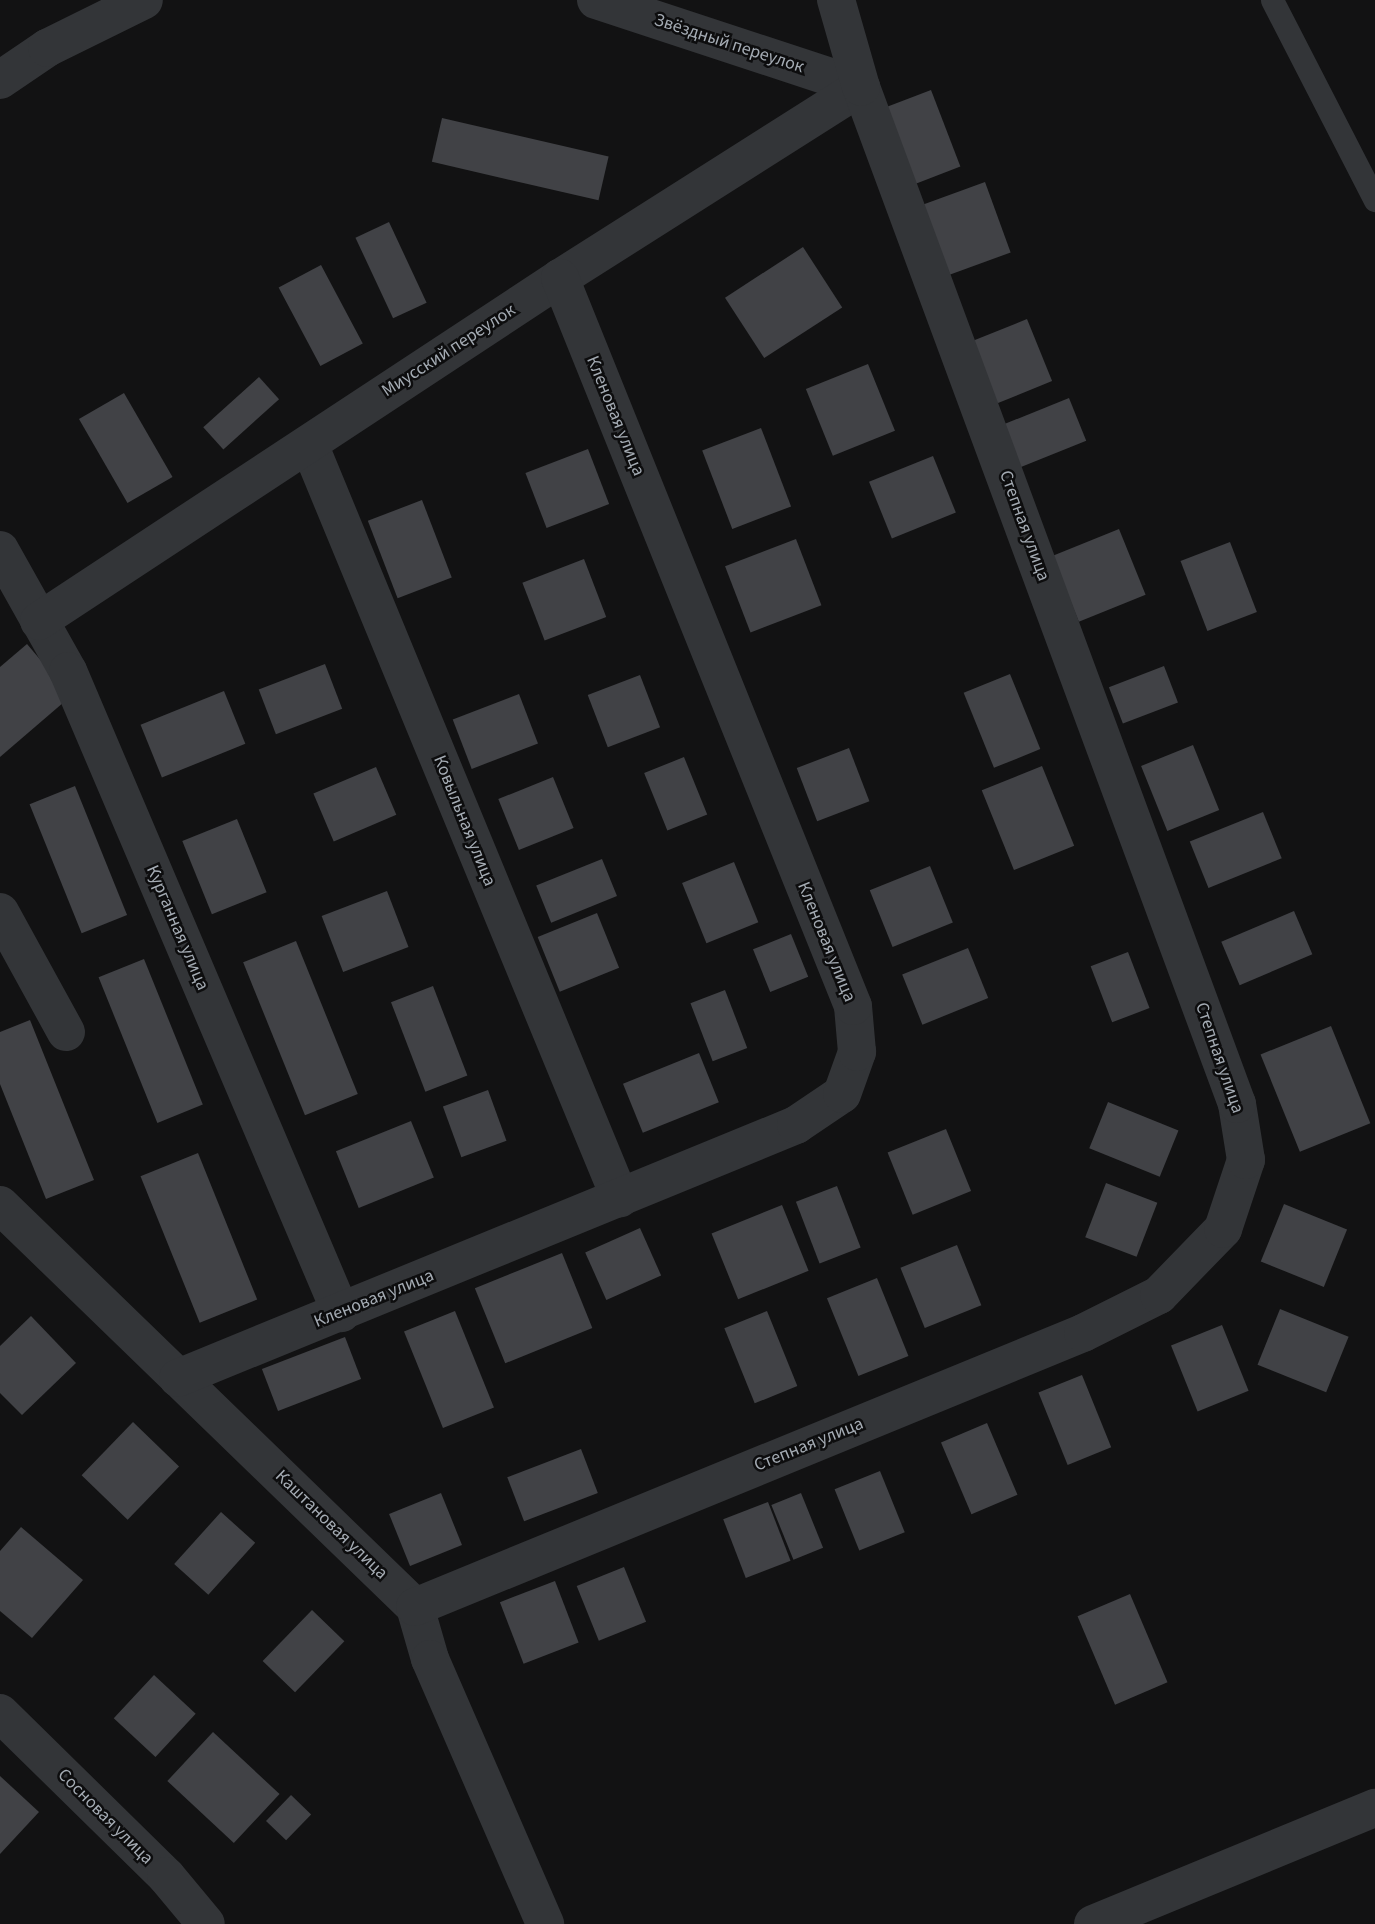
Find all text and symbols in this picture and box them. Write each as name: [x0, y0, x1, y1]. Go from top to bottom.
street label: Звёздный переулок: [651, 10, 807, 78]
street label: Миусский переулок: [378, 300, 520, 402]
street label: Кленовая улица: [581, 353, 649, 479]
street label: Степная улица: [994, 468, 1054, 584]
street label: Ковыльная улица: [428, 753, 500, 889]
street label: Курганная улица: [141, 862, 213, 994]
street label: Кленовая улица: [792, 879, 860, 1005]
street label: Степная улица: [1190, 1000, 1248, 1116]
street label: Кленовая улица: [311, 1265, 437, 1333]
street label: Степная улица: [751, 1413, 867, 1477]
street label: Каштановая улица: [270, 1466, 392, 1584]
street label: Сосновая улица: [53, 1765, 157, 1869]

